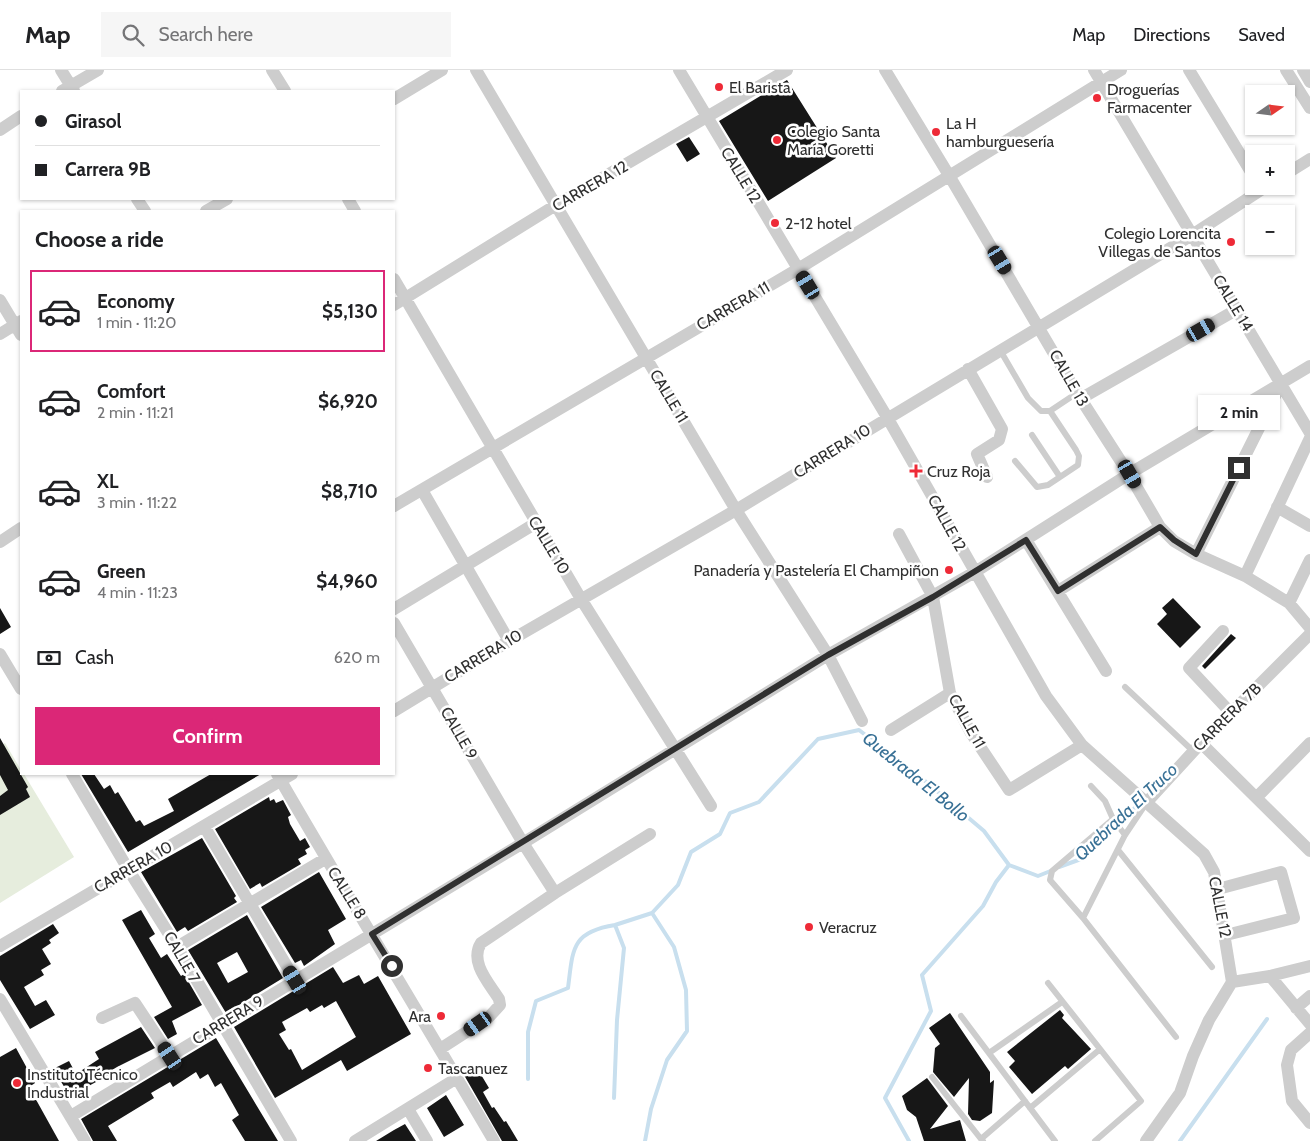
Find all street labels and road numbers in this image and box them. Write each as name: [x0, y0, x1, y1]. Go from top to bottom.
street label: CALLE 12: [717, 144, 765, 206]
street label: CARRERA 12: [549, 157, 631, 215]
street label: CALLE 14: [1209, 271, 1257, 335]
street label: CARRERA 11: [693, 277, 773, 335]
street label: CALLE 13: [1045, 346, 1093, 410]
street label: CALLE 11: [646, 366, 692, 426]
street label: CARRERA 10: [790, 420, 874, 482]
street label: CALLE 12: [924, 491, 970, 555]
street label: CALLE 10: [524, 512, 574, 578]
street label: CARRERA 10: [441, 625, 525, 687]
street label: CARRERA 7B: [1189, 679, 1265, 755]
street label: CALLE 11: [944, 691, 990, 751]
street label: CALLE 9: [436, 703, 482, 763]
street label: CARRERA 10: [90, 837, 176, 897]
street label: CALLE 8: [324, 863, 370, 923]
street label: CALLE 12: [1205, 875, 1235, 939]
street label: CALLE 7: [160, 928, 204, 986]
street label: CARRERA 9: [189, 991, 267, 1049]

